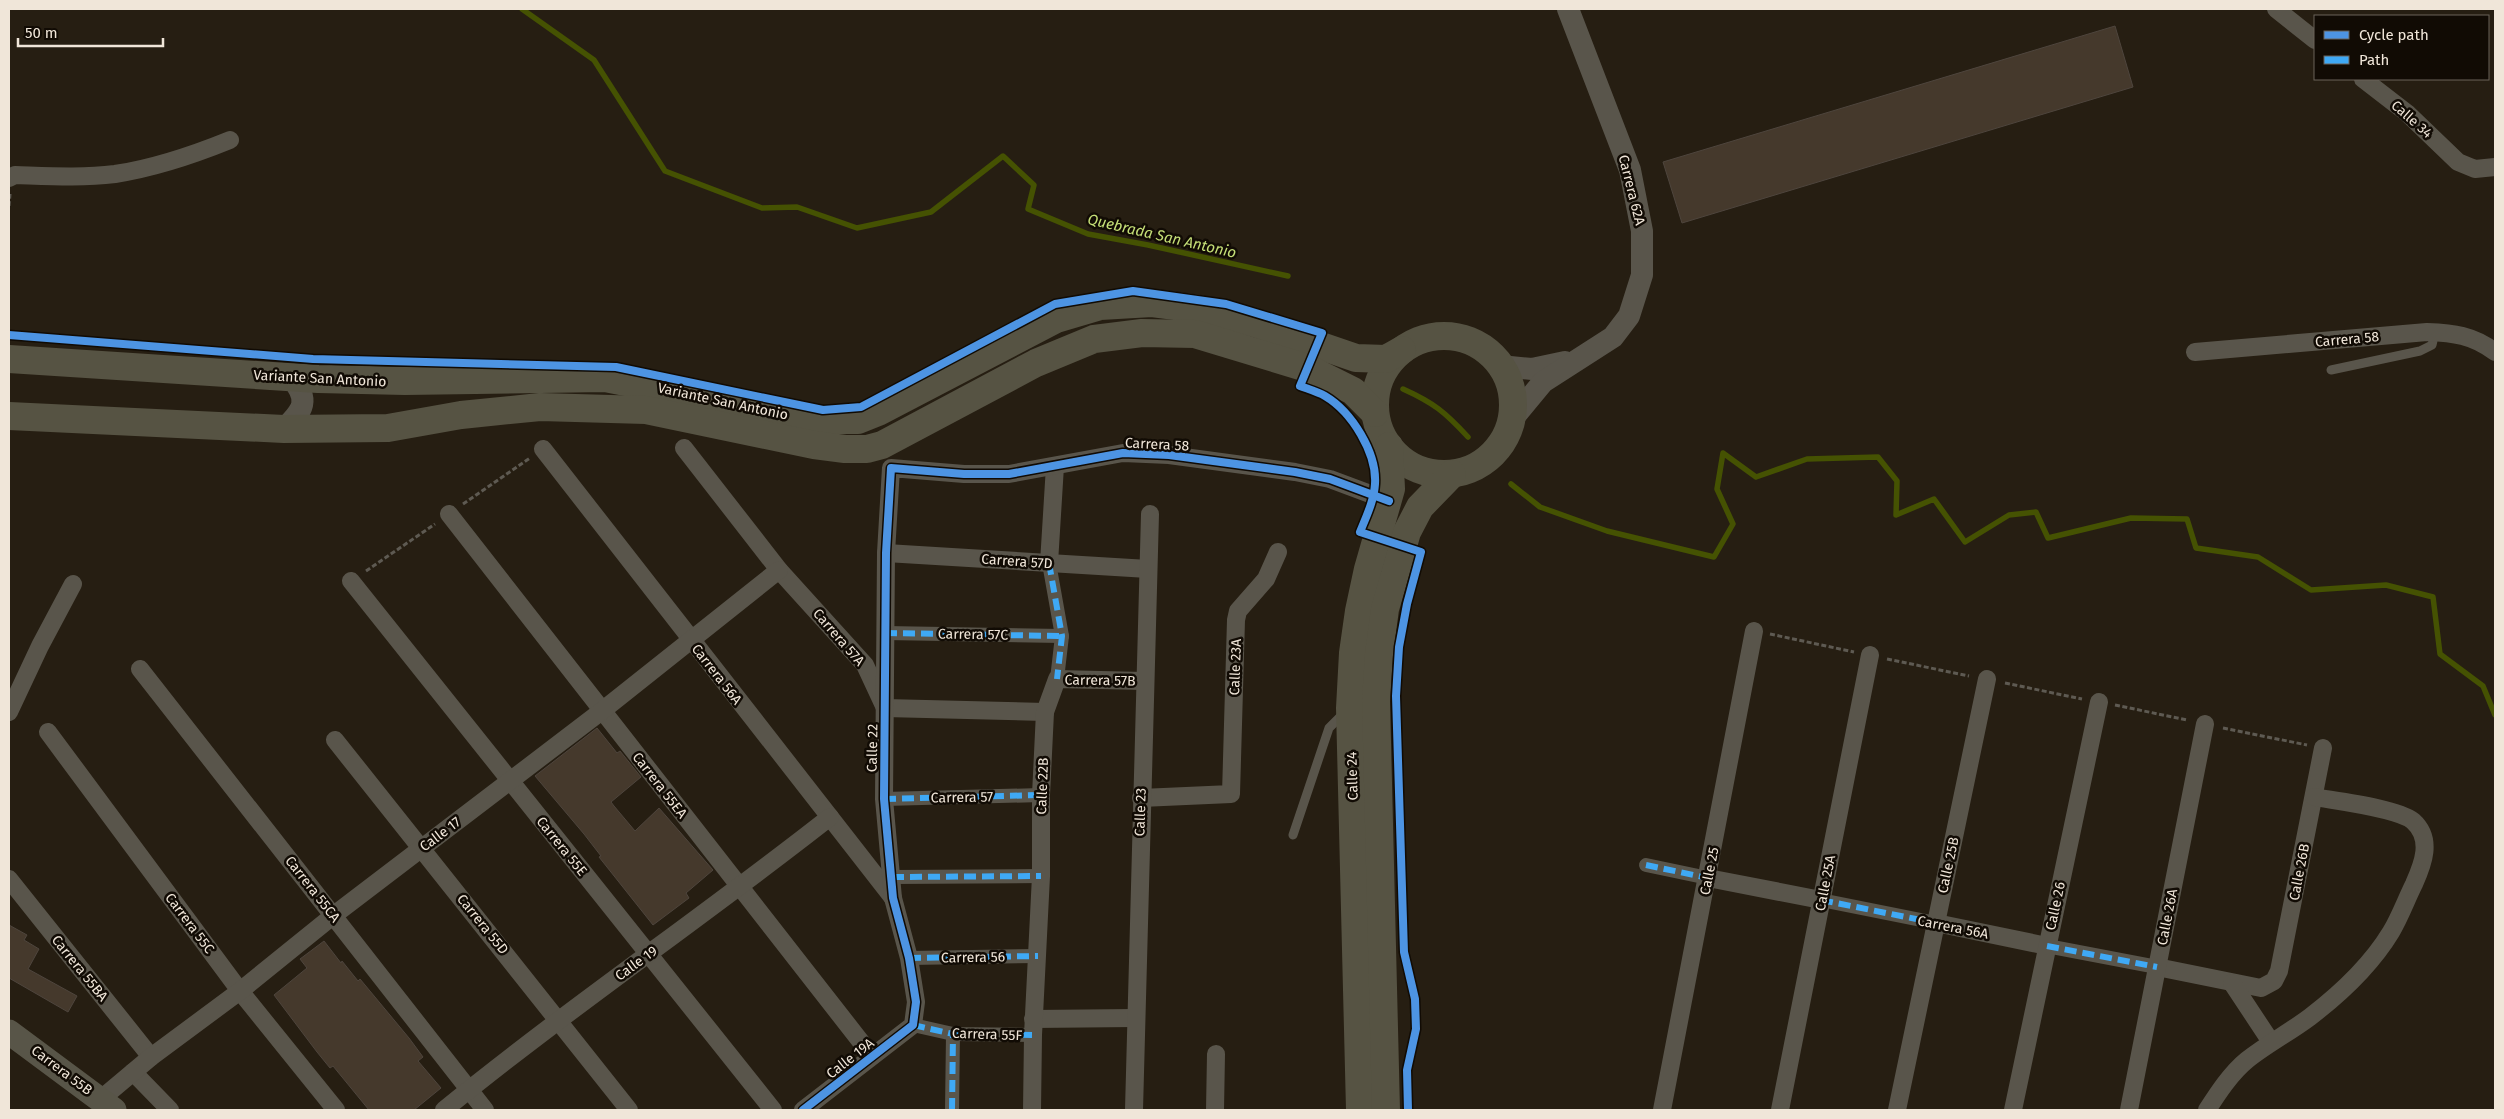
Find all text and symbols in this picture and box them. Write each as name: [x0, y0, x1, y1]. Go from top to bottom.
scale bar: [18, 15, 162, 47]
legend: [2314, 15, 2489, 80]
text: 50 m: [25, 24, 58, 42]
text: Cycle path: [2359, 26, 2429, 44]
text: Path: [2359, 51, 2389, 69]
street label: Calle 34: [2388, 97, 2436, 142]
street label: Carrera 62A: [1615, 153, 1648, 227]
water label: Quebrada San Antonio: [1086, 210, 1238, 262]
street label: Carrera 58: [2314, 328, 2380, 351]
street label: Variante San Antonio: [253, 367, 387, 390]
street label: Variante San Antonio: [656, 379, 790, 424]
street label: Carrera 58: [1124, 434, 1190, 455]
street label: Carrera 57D: [981, 551, 1053, 572]
street label: Carrera 57A: [809, 605, 868, 669]
street label: Carrera 57C: [938, 625, 1008, 644]
street label: Calle 23A: [1226, 638, 1245, 696]
street label: Carrera 56A: [688, 641, 745, 708]
street label: Carrera 57B: [1064, 671, 1136, 690]
street label: Calle 22: [864, 724, 881, 772]
street label: Carrera 55EA: [629, 749, 691, 822]
street label: Calle 24: [1343, 751, 1362, 801]
street label: Calle 22B: [1033, 757, 1052, 815]
street label: Calle 23: [1131, 787, 1150, 837]
street label: Carrera 57: [931, 788, 993, 807]
street label: Calle 17: [416, 813, 464, 855]
street label: Carrera 55E: [533, 813, 591, 879]
street label: Calle 25B: [1934, 835, 1963, 895]
street label: Calle 26B: [2286, 842, 2313, 902]
street label: Calle 25: [1697, 846, 1722, 897]
street label: Carrera 55CA: [281, 853, 344, 926]
street label: Calle 25A: [1812, 854, 1839, 913]
street label: Calle 26: [2042, 880, 2069, 932]
street label: Calle 26A: [2154, 887, 2181, 947]
street label: Carrera 55C: [161, 890, 218, 957]
street label: Carrera 55D: [453, 891, 512, 958]
street label: Carrera 56A: [1916, 912, 1990, 943]
street label: Carrera 55BA: [48, 932, 111, 1005]
street label: Calle 19: [612, 942, 661, 984]
street label: Carrera 56: [941, 948, 1005, 967]
street label: Carrera 55F: [952, 1025, 1023, 1044]
street label: Calle 19A: [823, 1034, 878, 1082]
street label: Carrera 55B: [28, 1042, 96, 1099]

